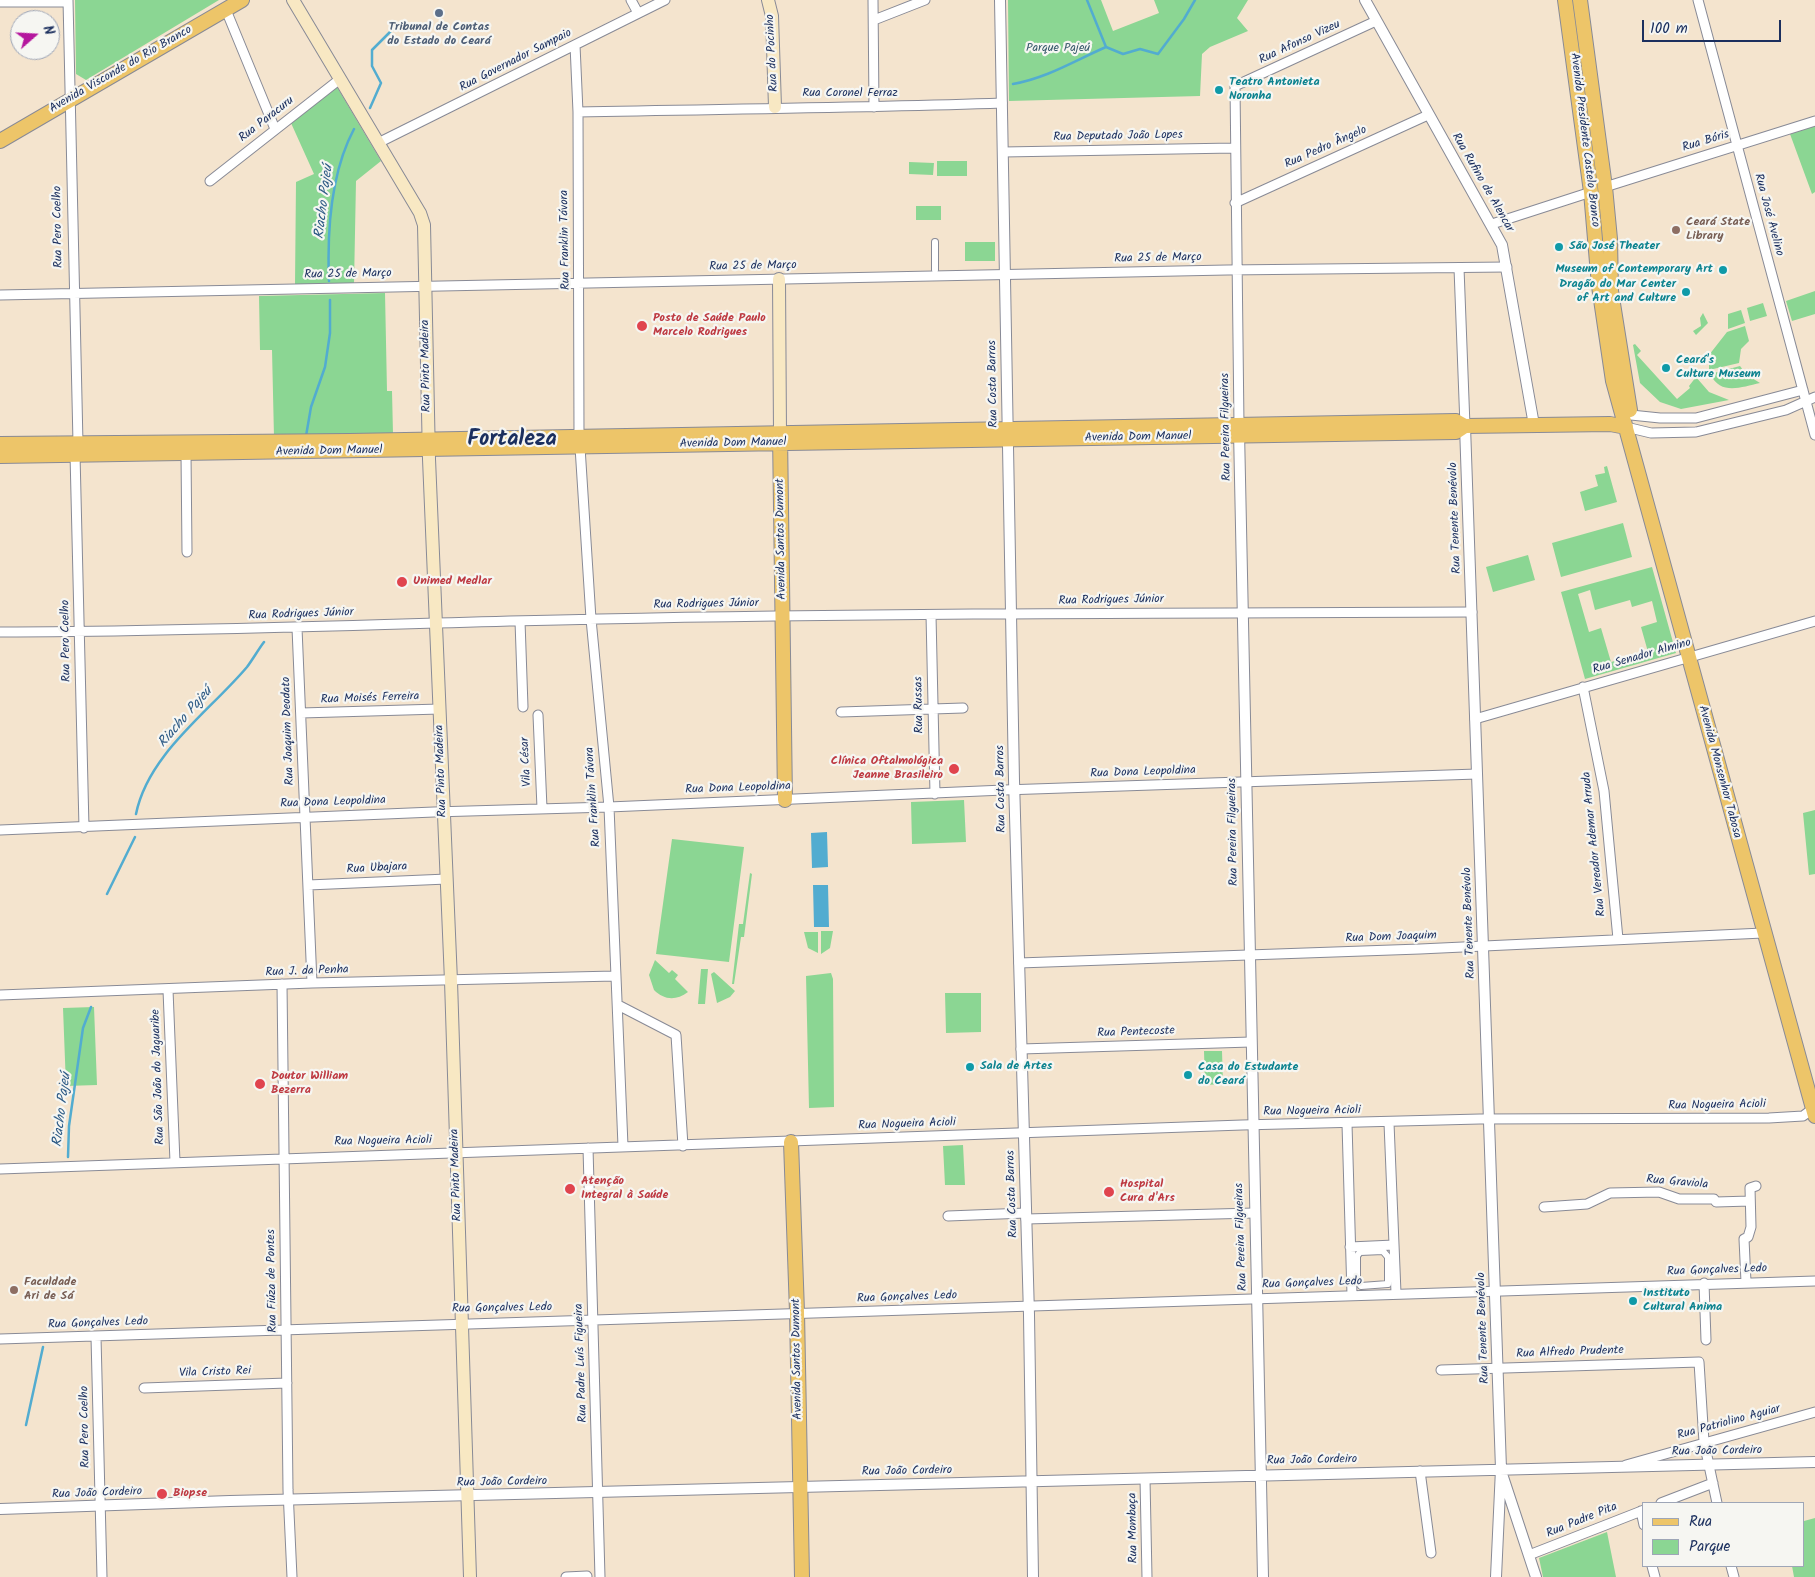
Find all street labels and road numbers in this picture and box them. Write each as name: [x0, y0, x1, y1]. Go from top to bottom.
street label: Rua do Pocinho: [764, 14, 782, 92]
street label: Rua Afonso Vizeu: [1257, 18, 1343, 68]
street label: Avenida Visconde do Rio Branco: [47, 23, 195, 117]
street label: Rua Governador Sampaio: [458, 26, 574, 96]
street label: Avenida Presidente Castelo Branco: [1566, 52, 1602, 228]
street label: Rua Coronel Ferraz: [802, 87, 898, 101]
street label: Rua Paracuru: [237, 94, 297, 146]
street label: Rua Pedro Ângelo: [1283, 123, 1369, 173]
street label: Rua Bóris: [1681, 128, 1731, 156]
street label: Rua Deputado João Lopes: [1053, 129, 1183, 145]
street label: Rua Rufino de Alencar: [1448, 131, 1516, 235]
street label: Rua José Avelino: [1750, 172, 1786, 258]
street label: Rua Pero Coelho: [51, 186, 67, 268]
street label: Rua Franklin Távora: [558, 190, 574, 290]
street label: Rua 25 de Março: [1114, 251, 1202, 267]
street label: Rua 25 de Março: [709, 259, 797, 275]
street label: Rua 25 de Março: [304, 267, 392, 283]
street label: Rua Pinto Madeira: [419, 319, 435, 413]
street label: Rua Costa Barros: [986, 340, 1002, 428]
street label: Rua Pereira Filgueiras: [1219, 373, 1235, 481]
street label: Avenida Dom Manuel: [1085, 430, 1191, 446]
street label: Avenida Dom Manuel: [680, 436, 786, 452]
street label: Avenida Dom Manuel: [276, 444, 382, 460]
street label: Rua Tenente Benévolo: [1447, 462, 1465, 574]
street label: Avenida Santos Dumont: [774, 478, 790, 600]
street label: Rua Rodrigues Júnior: [1058, 593, 1164, 609]
street label: Rua Rodrigues Júnior: [653, 597, 759, 613]
street label: Rua Pero Coelho: [59, 600, 75, 682]
street label: Rua Rodrigues Júnior: [248, 606, 354, 624]
street label: Rua Senador Almino: [1591, 636, 1693, 678]
street label: Rua Joaquim Deodato: [280, 676, 298, 786]
street label: Rua Russas: [912, 676, 928, 734]
street label: Rua Moisés Ferreira: [320, 690, 420, 708]
street label: Avenida Monsenhor Tabosa: [1694, 704, 1744, 840]
street label: Rua Pinto Madeira: [433, 724, 451, 818]
street label: Vila César: [519, 737, 535, 787]
street label: Rua Costa Barros: [994, 745, 1010, 833]
street label: Rua Franklin Távora: [583, 746, 605, 848]
street label: Rua Dona Leopoldina: [1090, 764, 1196, 782]
street label: Rua Vereador Ademar Arruda: [1580, 771, 1610, 917]
street label: Rua Pereira Filgueiras: [1226, 778, 1242, 886]
street label: Rua Dona Leopoldina: [685, 780, 791, 798]
street label: Rua Dona Leopoldina: [280, 794, 386, 812]
street label: Rua Ubajara: [346, 860, 408, 878]
street label: Rua Tenente Benévolo: [1461, 867, 1479, 979]
street label: Rua Dom Joaquim: [1345, 929, 1437, 947]
street label: Rua J. da Penha: [265, 963, 349, 981]
street label: Rua São João do Jaguaribe: [149, 1009, 169, 1145]
street label: Rua Pentecoste: [1097, 1024, 1175, 1042]
street label: Rua Nogueira Acioli: [1668, 1098, 1766, 1114]
street label: Rua Nogueira Acioli: [1263, 1104, 1361, 1120]
street label: Rua Nogueira Acioli: [858, 1116, 956, 1134]
street label: Rua Pinto Madeira: [448, 1128, 466, 1222]
street label: Rua Nogueira Acioli: [334, 1134, 432, 1150]
street label: Rua Costa Barros: [1004, 1150, 1022, 1238]
street label: Rua Graviola: [1645, 1173, 1709, 1193]
street label: Rua Pereira Filgueiras: [1233, 1183, 1251, 1291]
street label: Rua Fiúza de Pontes: [265, 1229, 281, 1333]
street label: Rua Gonçalves Ledo: [1667, 1262, 1767, 1280]
street label: Rua Tenente Benévolo: [1475, 1272, 1493, 1384]
street label: Rua Gonçalves Ledo: [1262, 1275, 1362, 1293]
street label: Rua Gonçalves Ledo: [857, 1289, 957, 1307]
street label: Avenida Santos Dumont: [790, 1298, 806, 1420]
street label: Rua Gonçalves Ledo: [452, 1301, 552, 1317]
street label: Rua Padre Luís Figueira: [573, 1303, 591, 1423]
street label: Rua Gonçalves Ledo: [48, 1315, 148, 1333]
street label: Rua Alfredo Prudente: [1516, 1344, 1624, 1362]
street label: Vila Cristo Rei: [179, 1365, 251, 1381]
street label: Rua Pero Coelho: [78, 1386, 94, 1468]
street label: Rua Patriolino Aguiar: [1676, 1402, 1782, 1444]
street label: Rua João Cordeiro: [1672, 1444, 1762, 1460]
street label: Rua João Cordeiro: [1267, 1453, 1357, 1469]
street label: Rua João Cordeiro: [862, 1464, 952, 1480]
street label: Rua João Cordeiro: [457, 1475, 547, 1491]
street label: Rua João Cordeiro: [52, 1485, 142, 1503]
street label: Rua Mombaça: [1126, 1493, 1142, 1563]
street label: Rua Padre Pita: [1544, 1500, 1620, 1542]

